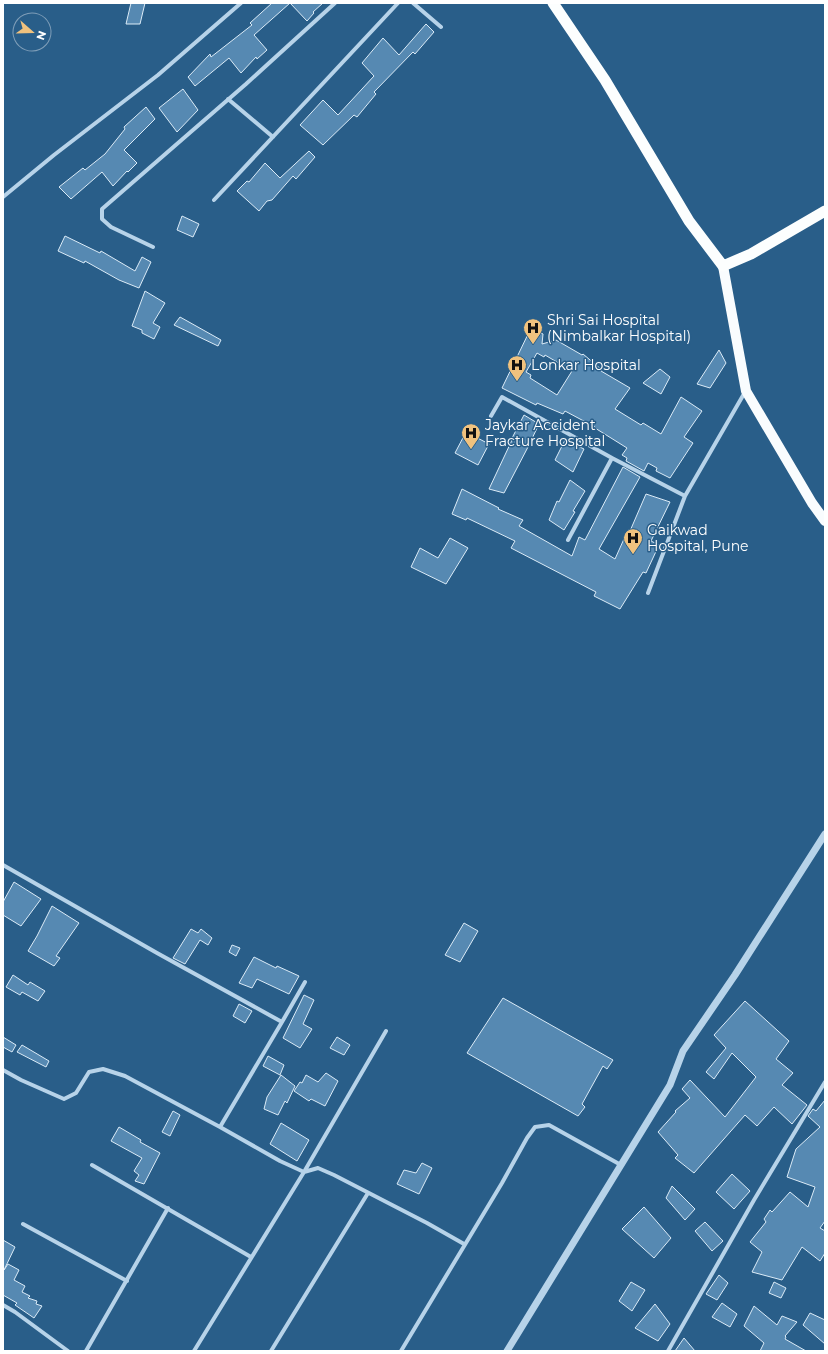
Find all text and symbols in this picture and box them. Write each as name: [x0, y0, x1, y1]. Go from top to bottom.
north arrow: [12, 12, 52, 52]
text: N: [33, 29, 49, 42]
place label: Shri Sai Hospital (Nimbalkar Hospital): [547, 311, 691, 345]
hospital icon: Shri Sai Hospital (Nimbalkar Hospital): [522, 317, 544, 345]
hospital icon: Lonkar Hospital: [506, 354, 528, 382]
place label: Lonkar Hospital: [531, 356, 641, 374]
place label: Jaykar Accident Fracture Hospital: [484, 416, 605, 450]
hospital icon: Jaykar Accident Fracture Hospital: [460, 422, 482, 450]
place label: Gaikwad Hospital, Pune: [647, 521, 749, 555]
hospital icon: Gaikwad Hospital, Pune: [622, 527, 644, 555]

